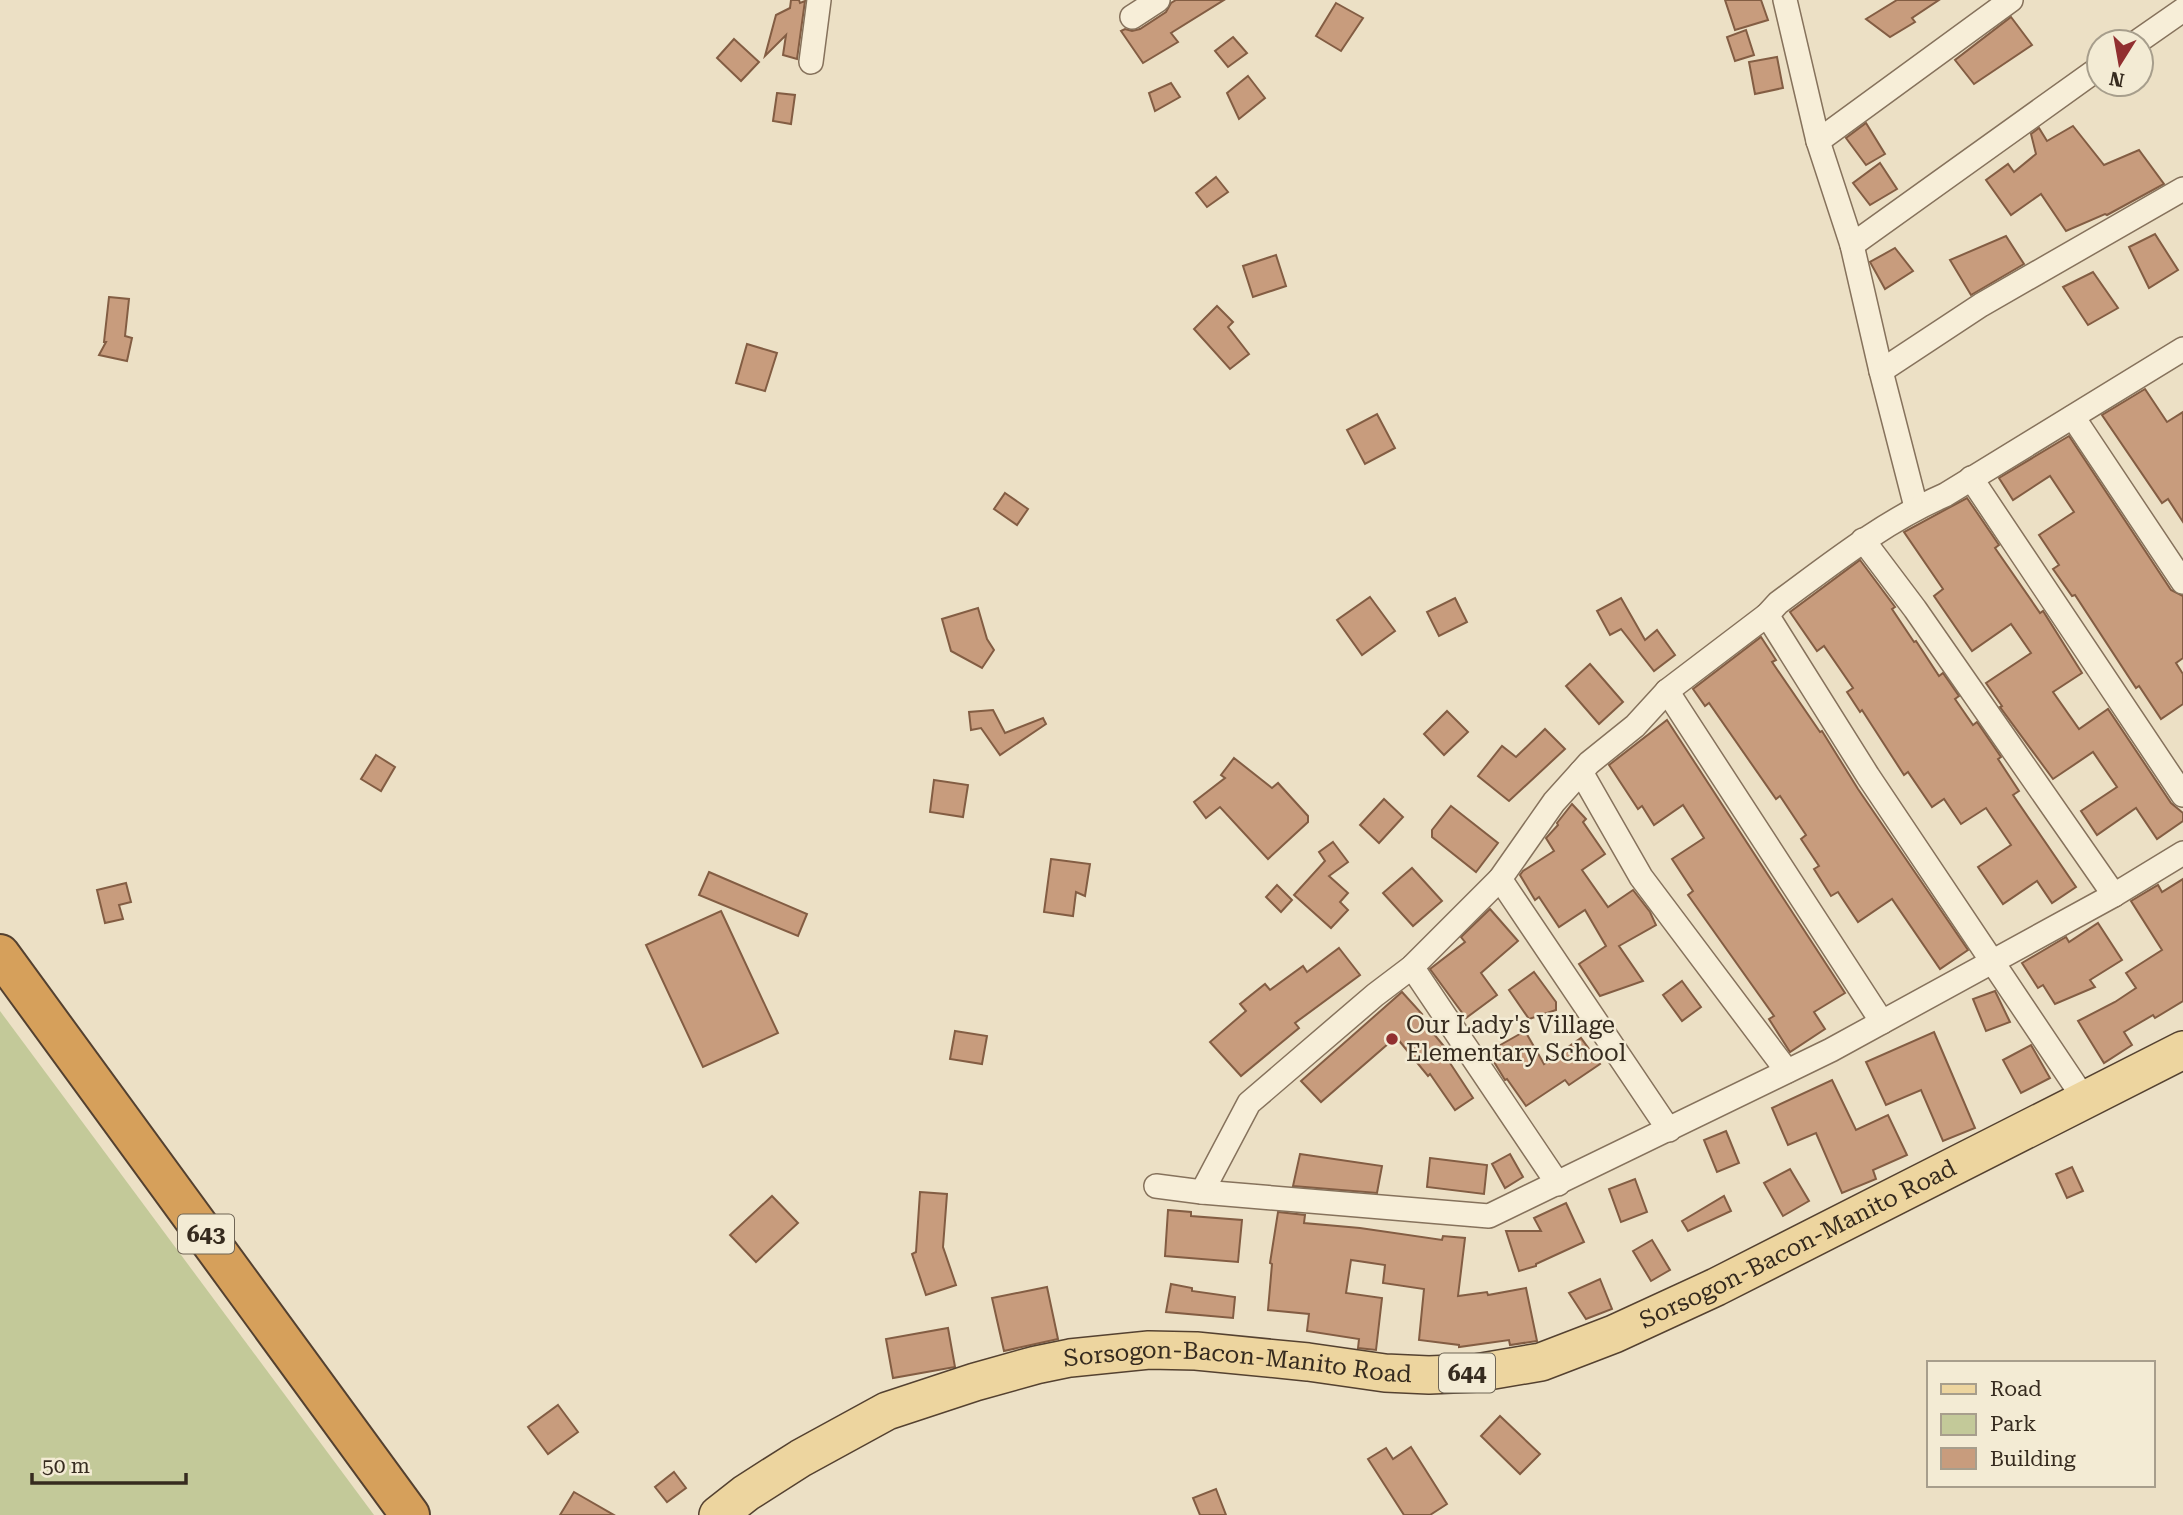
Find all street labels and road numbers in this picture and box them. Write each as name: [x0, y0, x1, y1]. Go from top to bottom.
street label: Sorsogon-Bacon-Manito Road: [1635, 1154, 1961, 1334]
road number: 643: [178, 1214, 234, 1254]
street label: Sorsogon-Bacon-Manito Road: [1062, 1336, 1412, 1388]
road number: 644: [1439, 1354, 1495, 1392]

